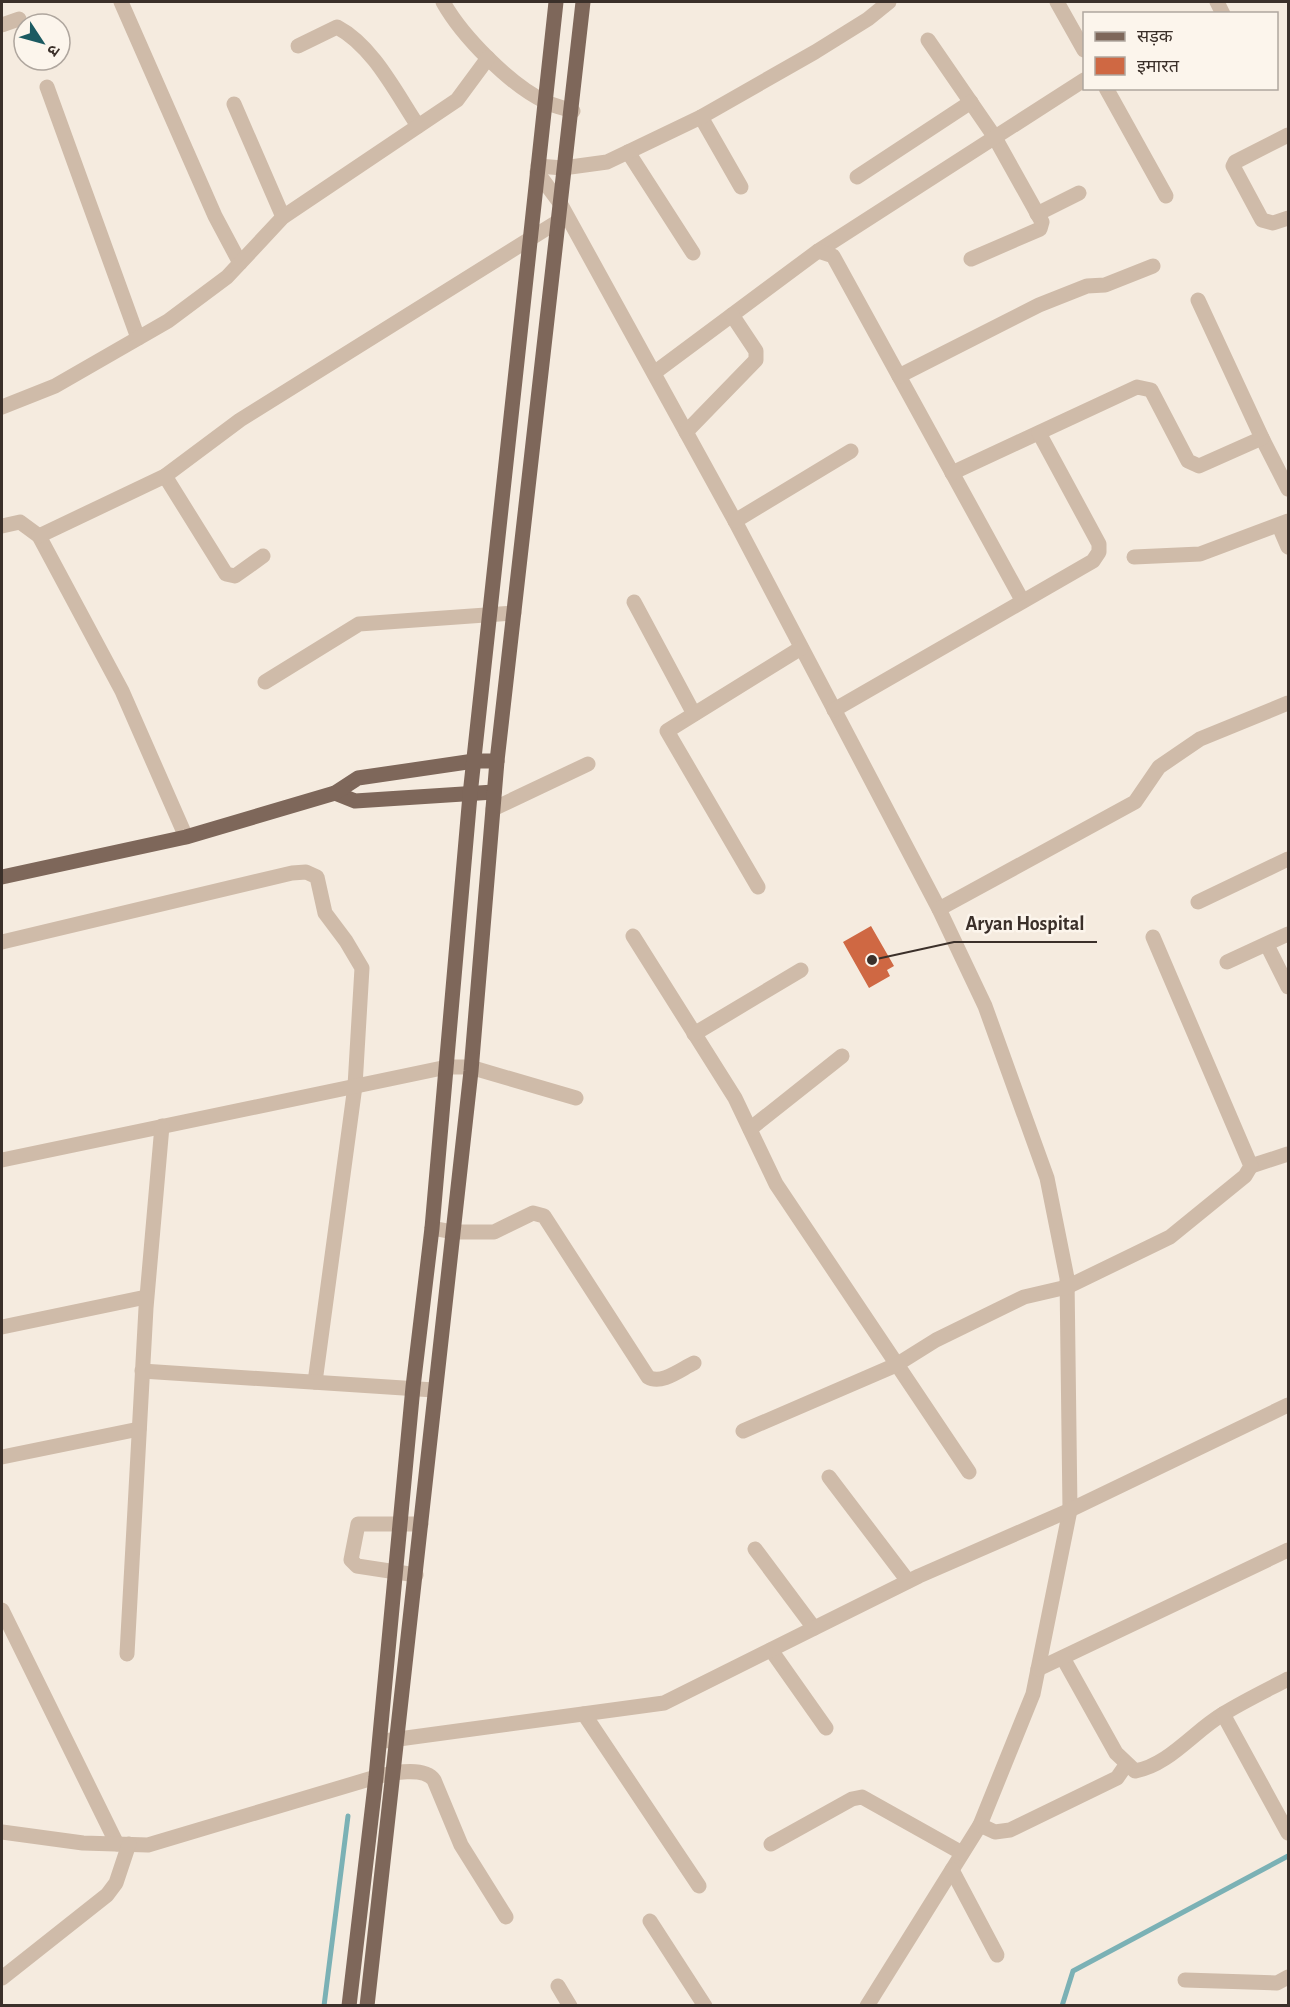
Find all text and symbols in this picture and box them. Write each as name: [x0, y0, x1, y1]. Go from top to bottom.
north arrow: [12, 12, 72, 72]
legend: [1083, 12, 1278, 90]
text: सड़क: [1137, 28, 1174, 46]
text: उ: [44, 42, 63, 59]
text: इमारत: [1137, 58, 1180, 76]
callout: Aryan Hospital: [954, 904, 1097, 942]
text: Aryan Hospital: [965, 914, 1085, 934]

